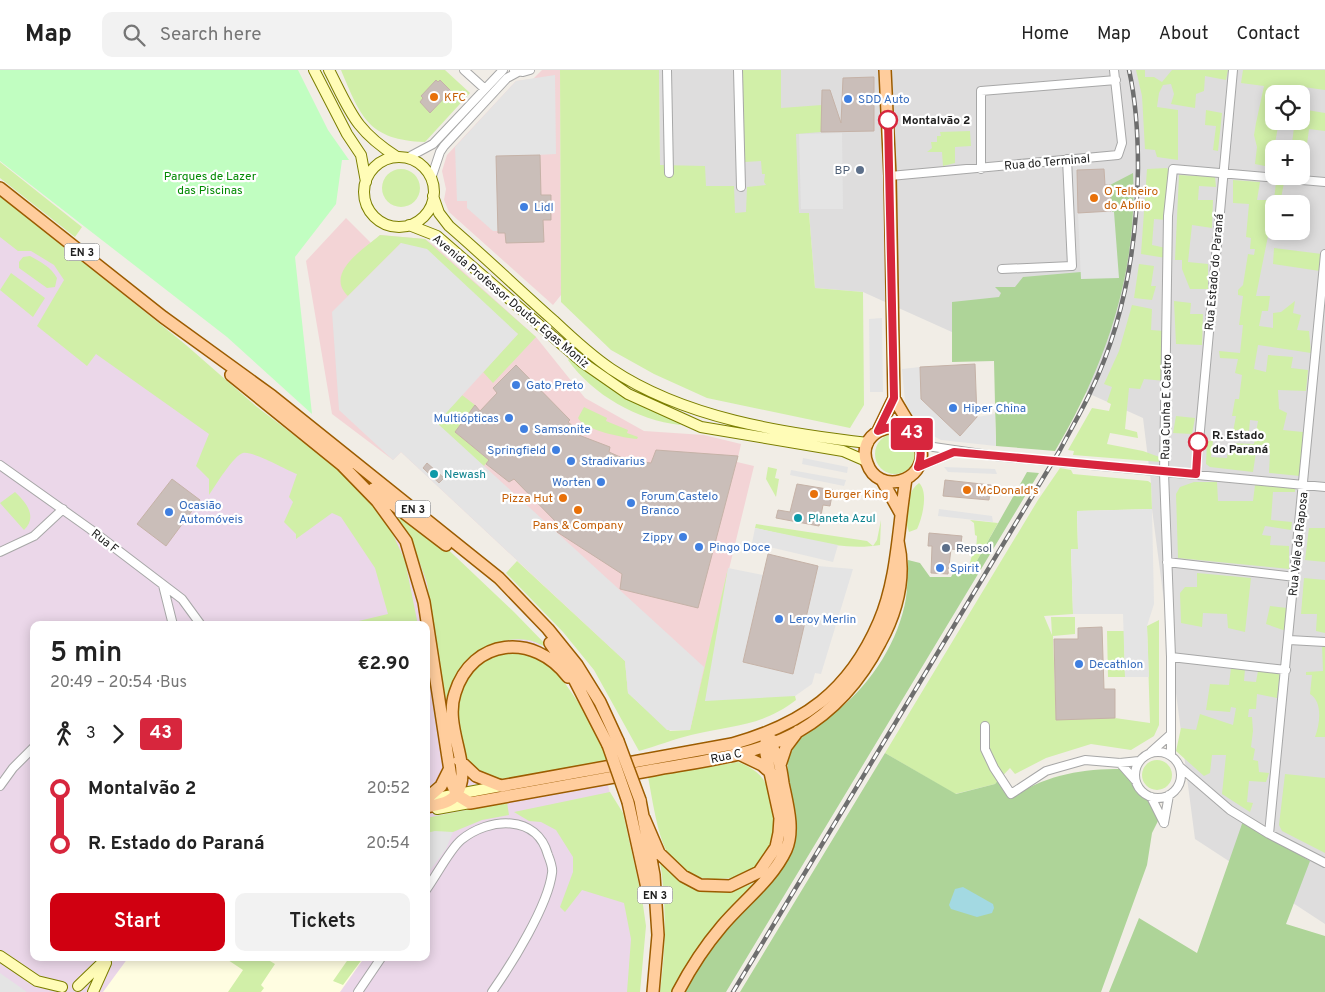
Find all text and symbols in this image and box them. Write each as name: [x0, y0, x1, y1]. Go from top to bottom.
search box: [102, 12, 452, 57]
text: Map: [25, 20, 72, 50]
icon: search: [120, 21, 148, 49]
text: Search here: [160, 23, 261, 47]
text: Home: [1021, 23, 1069, 46]
text: Map: [1097, 23, 1131, 46]
text: About: [1159, 23, 1208, 46]
text: Contact: [1236, 23, 1300, 46]
map controls: [1265, 85, 1310, 240]
button: locate: [1265, 85, 1310, 130]
place label: KFC: [444, 90, 466, 106]
marker: KFC: [428, 91, 440, 103]
place label: SDD Auto: [858, 92, 910, 108]
marker: SDD Auto: [842, 93, 854, 105]
marker: Montalvão 2: [878, 110, 898, 130]
place label: Montalvão 2: [902, 113, 970, 129]
button: +: [1265, 140, 1310, 185]
street label: Rua do Terminal: [1003, 151, 1091, 175]
place label: BP: [835, 163, 850, 179]
marker: BP: [854, 164, 866, 176]
park label: Parques de Lazer das Piscinas: [164, 169, 257, 199]
place label: O Telheiro do Abílio: [1104, 184, 1158, 214]
marker: O Telheiro do Abílio: [1088, 192, 1100, 204]
button: −: [1265, 195, 1310, 240]
place label: Lidl: [534, 200, 554, 216]
marker: Lidl: [518, 201, 530, 213]
street label: Rua Estado do Paraná: [1202, 213, 1228, 331]
street label: Avenida Professor Doutor Egas Moniz: [428, 231, 592, 372]
road number: EN 3: [64, 243, 100, 260]
street label: Rua Cunha E Castro: [1158, 354, 1176, 460]
place label: Gato Preto: [526, 378, 584, 394]
marker: Gato Preto: [510, 379, 522, 391]
place label: Hiper China: [963, 401, 1026, 417]
marker: Hiper China: [947, 402, 959, 414]
place label: Multiópticas: [434, 411, 499, 427]
marker: Multiópticas: [503, 412, 515, 424]
line badge: 43: [890, 418, 934, 450]
place label: Samsonite: [534, 422, 591, 438]
text: 43: [901, 422, 923, 445]
marker: Samsonite: [518, 423, 530, 435]
place label: R. Estado do Paraná: [1212, 428, 1268, 458]
marker: R. Estado do Paraná: [1188, 432, 1208, 452]
place label: Springfield: [487, 443, 546, 459]
marker: Springfield: [550, 444, 562, 456]
place label: Stradivarius: [581, 454, 645, 470]
marker: Stradivarius: [565, 455, 577, 467]
place label: Newash: [444, 467, 486, 483]
marker: Newash: [428, 468, 440, 480]
place label: Worten: [552, 475, 591, 491]
marker: Worten: [595, 476, 607, 488]
place label: McDonald's: [977, 483, 1039, 499]
marker: McDonald's: [961, 484, 973, 496]
place label: Burger King: [824, 487, 889, 503]
marker: Burger King: [808, 488, 820, 500]
place label: Forum Castelo Branco: [641, 489, 718, 519]
place label: Pizza Hut: [501, 491, 553, 507]
street label: Rua Vale da Raposa: [1286, 491, 1312, 597]
marker: Pizza Hut: [557, 492, 569, 504]
marker: Forum Castelo Branco: [625, 497, 637, 509]
place label: Ocasião Automóveis: [179, 498, 243, 528]
road number: EN 3: [396, 500, 430, 518]
marker: Pans & Company: [572, 504, 584, 516]
marker: Ocasião Automóveis: [163, 506, 175, 518]
place label: Planeta Azul: [808, 511, 876, 527]
marker: Planeta Azul: [792, 512, 804, 524]
place label: Pans & Company: [532, 518, 624, 534]
street label: Rua F: [87, 526, 122, 558]
place label: Zippy: [642, 530, 673, 546]
marker: Zippy: [677, 531, 689, 543]
place label: Pingo Doce: [709, 540, 770, 556]
marker: Pingo Doce: [693, 541, 705, 553]
place label: Repsol: [956, 541, 992, 557]
marker: Repsol: [940, 542, 952, 554]
place label: Spirit: [950, 561, 979, 577]
marker: Spirit: [934, 562, 946, 574]
place label: Leroy Merlin: [789, 612, 856, 628]
marker: Leroy Merlin: [773, 613, 785, 625]
text: 5 min: [50, 636, 122, 672]
text: €2.90: [357, 652, 410, 676]
place label: Decathlon: [1089, 657, 1143, 673]
marker: Decathlon: [1073, 658, 1085, 670]
text: 20:49 – 20:54 · Bus: [50, 673, 187, 693]
icon: walk: [50, 720, 78, 748]
icon: forward: [104, 720, 132, 748]
text: 43: [150, 722, 172, 745]
text: 3: [86, 724, 96, 744]
street label: Rua C: [709, 746, 744, 768]
text: Montalvão 2: [88, 777, 196, 801]
text: 20:52: [367, 779, 410, 799]
text: R. Estado do Paraná: [88, 832, 265, 856]
text: 20:54: [366, 834, 410, 854]
road number: EN 3: [638, 886, 672, 904]
button: Start: [50, 893, 225, 951]
button: Tickets: [235, 893, 410, 951]

